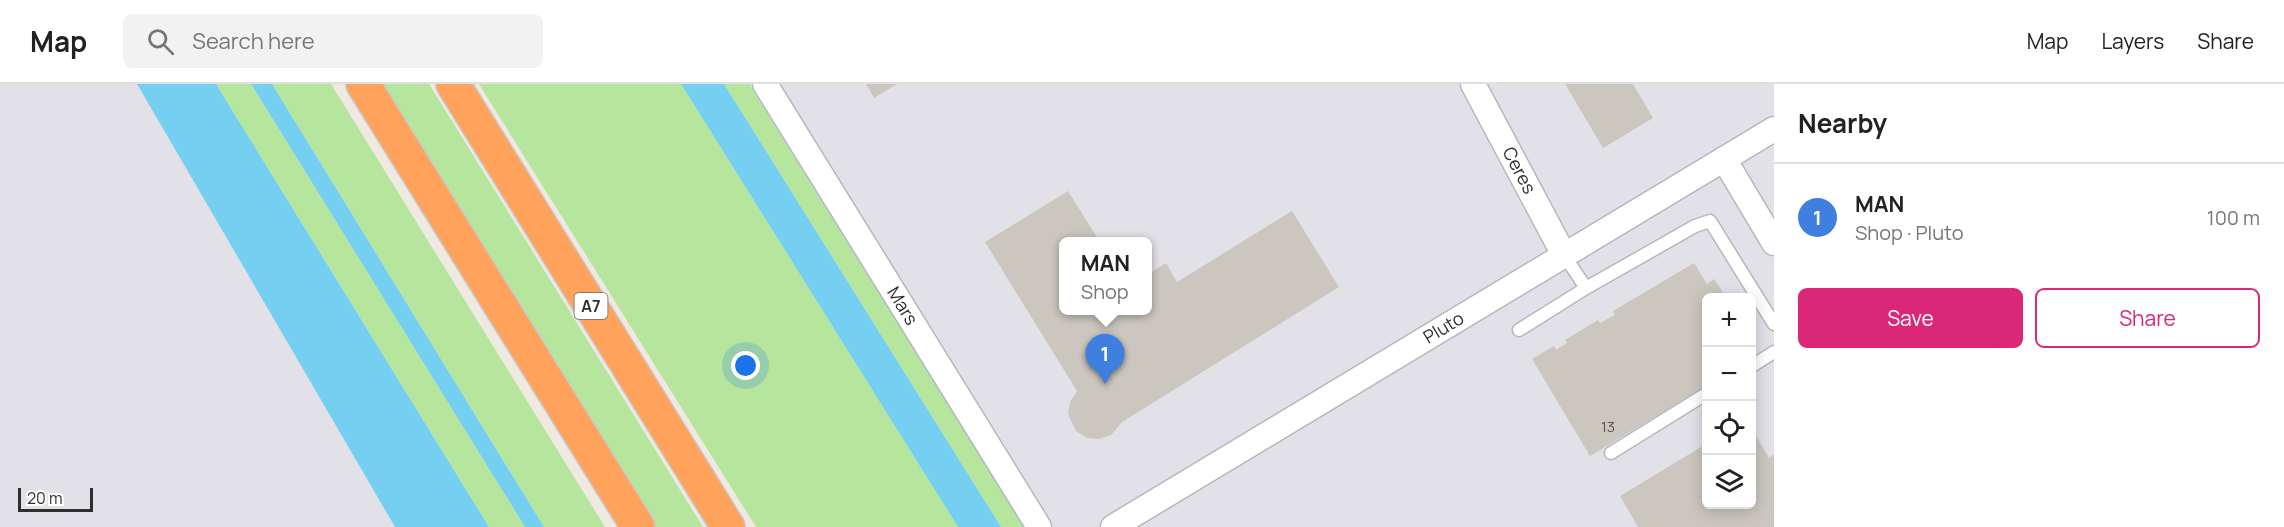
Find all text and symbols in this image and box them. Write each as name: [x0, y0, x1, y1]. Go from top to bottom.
search box: [123, 14, 543, 68]
text: Map: [30, 22, 87, 60]
icon: search: [144, 25, 177, 58]
text: Search here: [192, 26, 315, 56]
text: Map: [2027, 27, 2068, 55]
text: Layers: [2101, 27, 2164, 55]
text: Share: [2197, 27, 2254, 55]
text: Nearby: [1798, 105, 1887, 141]
street label: Ceres: [1498, 142, 1542, 198]
text: MAN: [1855, 189, 1904, 219]
text: 1: [1813, 204, 1822, 231]
text: 100 m: [2207, 204, 2260, 231]
text: Shop · Pluto: [1855, 219, 1963, 246]
popup: [1059, 237, 1152, 315]
text: MAN: [1081, 248, 1130, 278]
text: Shop: [1081, 278, 1129, 305]
street label: Mars: [882, 282, 924, 329]
button: Save: [1798, 288, 2023, 348]
button: Share: [2035, 288, 2260, 348]
road number: A7: [574, 293, 608, 319]
map controls: [1702, 293, 1756, 509]
button: +: [1702, 293, 1756, 347]
street label: Pluto: [1418, 306, 1468, 348]
pin: 1: [1086, 334, 1124, 384]
button: −: [1702, 347, 1756, 401]
your location: [731, 351, 760, 380]
button: locate: [1702, 401, 1756, 455]
house number: 13: [1601, 416, 1615, 437]
button: layers: [1702, 455, 1756, 509]
scale bar: [18, 485, 93, 512]
text: 20 m: [27, 487, 63, 509]

